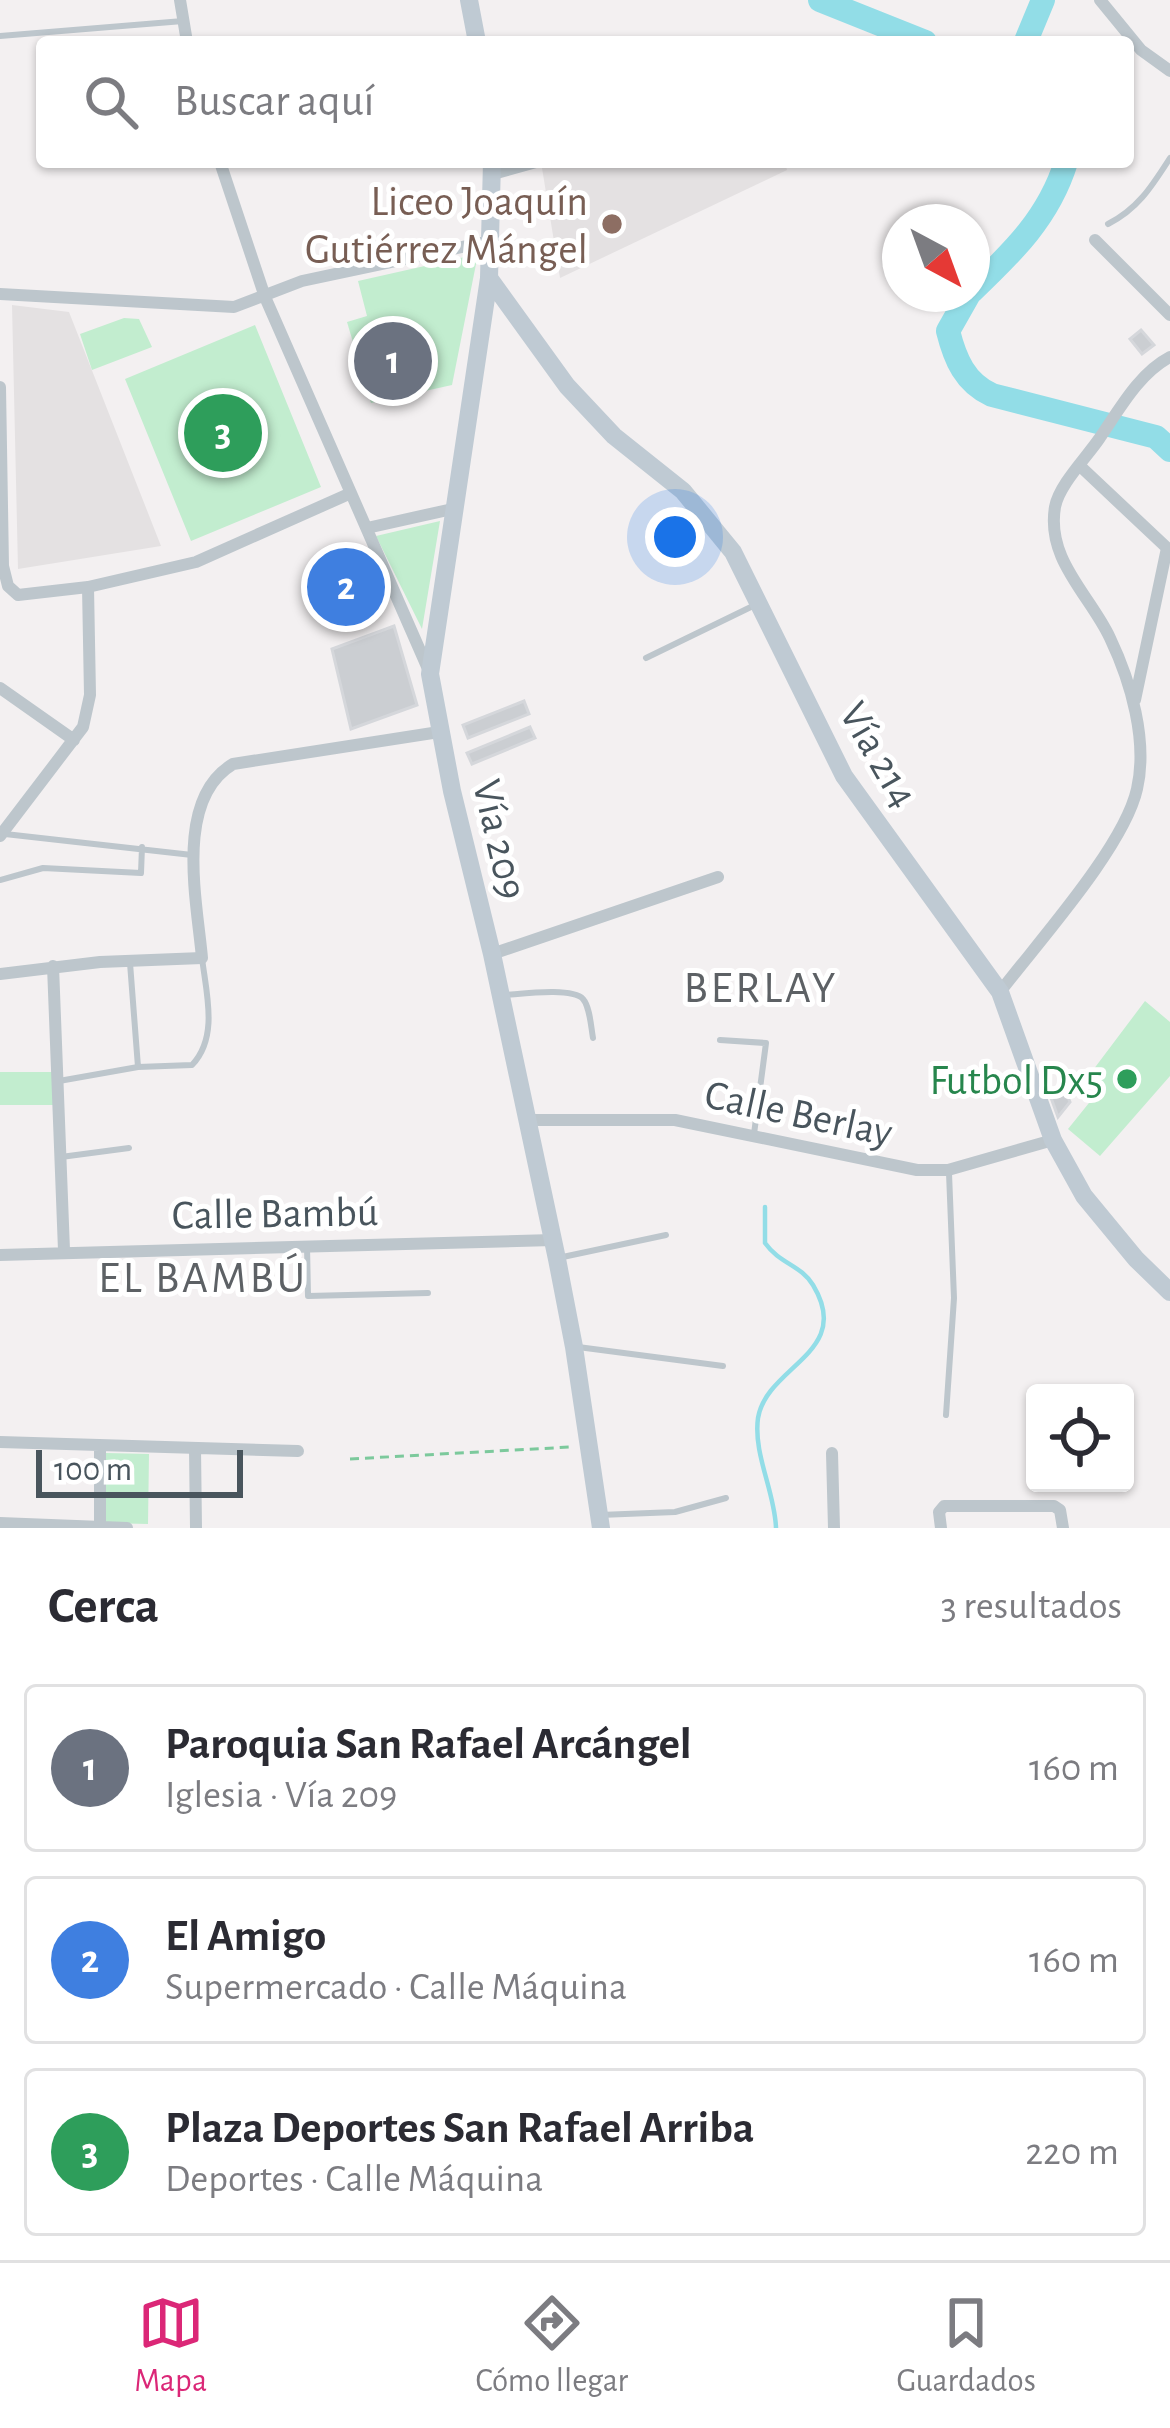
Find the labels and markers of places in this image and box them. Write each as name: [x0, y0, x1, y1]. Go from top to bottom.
place label: Liceo Joaquín Gutiérrez Mángel: [305, 181, 588, 271]
marker: Liceo Joaquín Gutiérrez Mángel: [599, 211, 625, 237]
pin: 1: [354, 316, 432, 406]
pin: 3: [184, 388, 262, 478]
pin: 2: [307, 542, 385, 632]
place label: Futbol Dx5: [929, 1060, 1103, 1102]
marker: Futbol Dx5: [1114, 1066, 1140, 1092]

